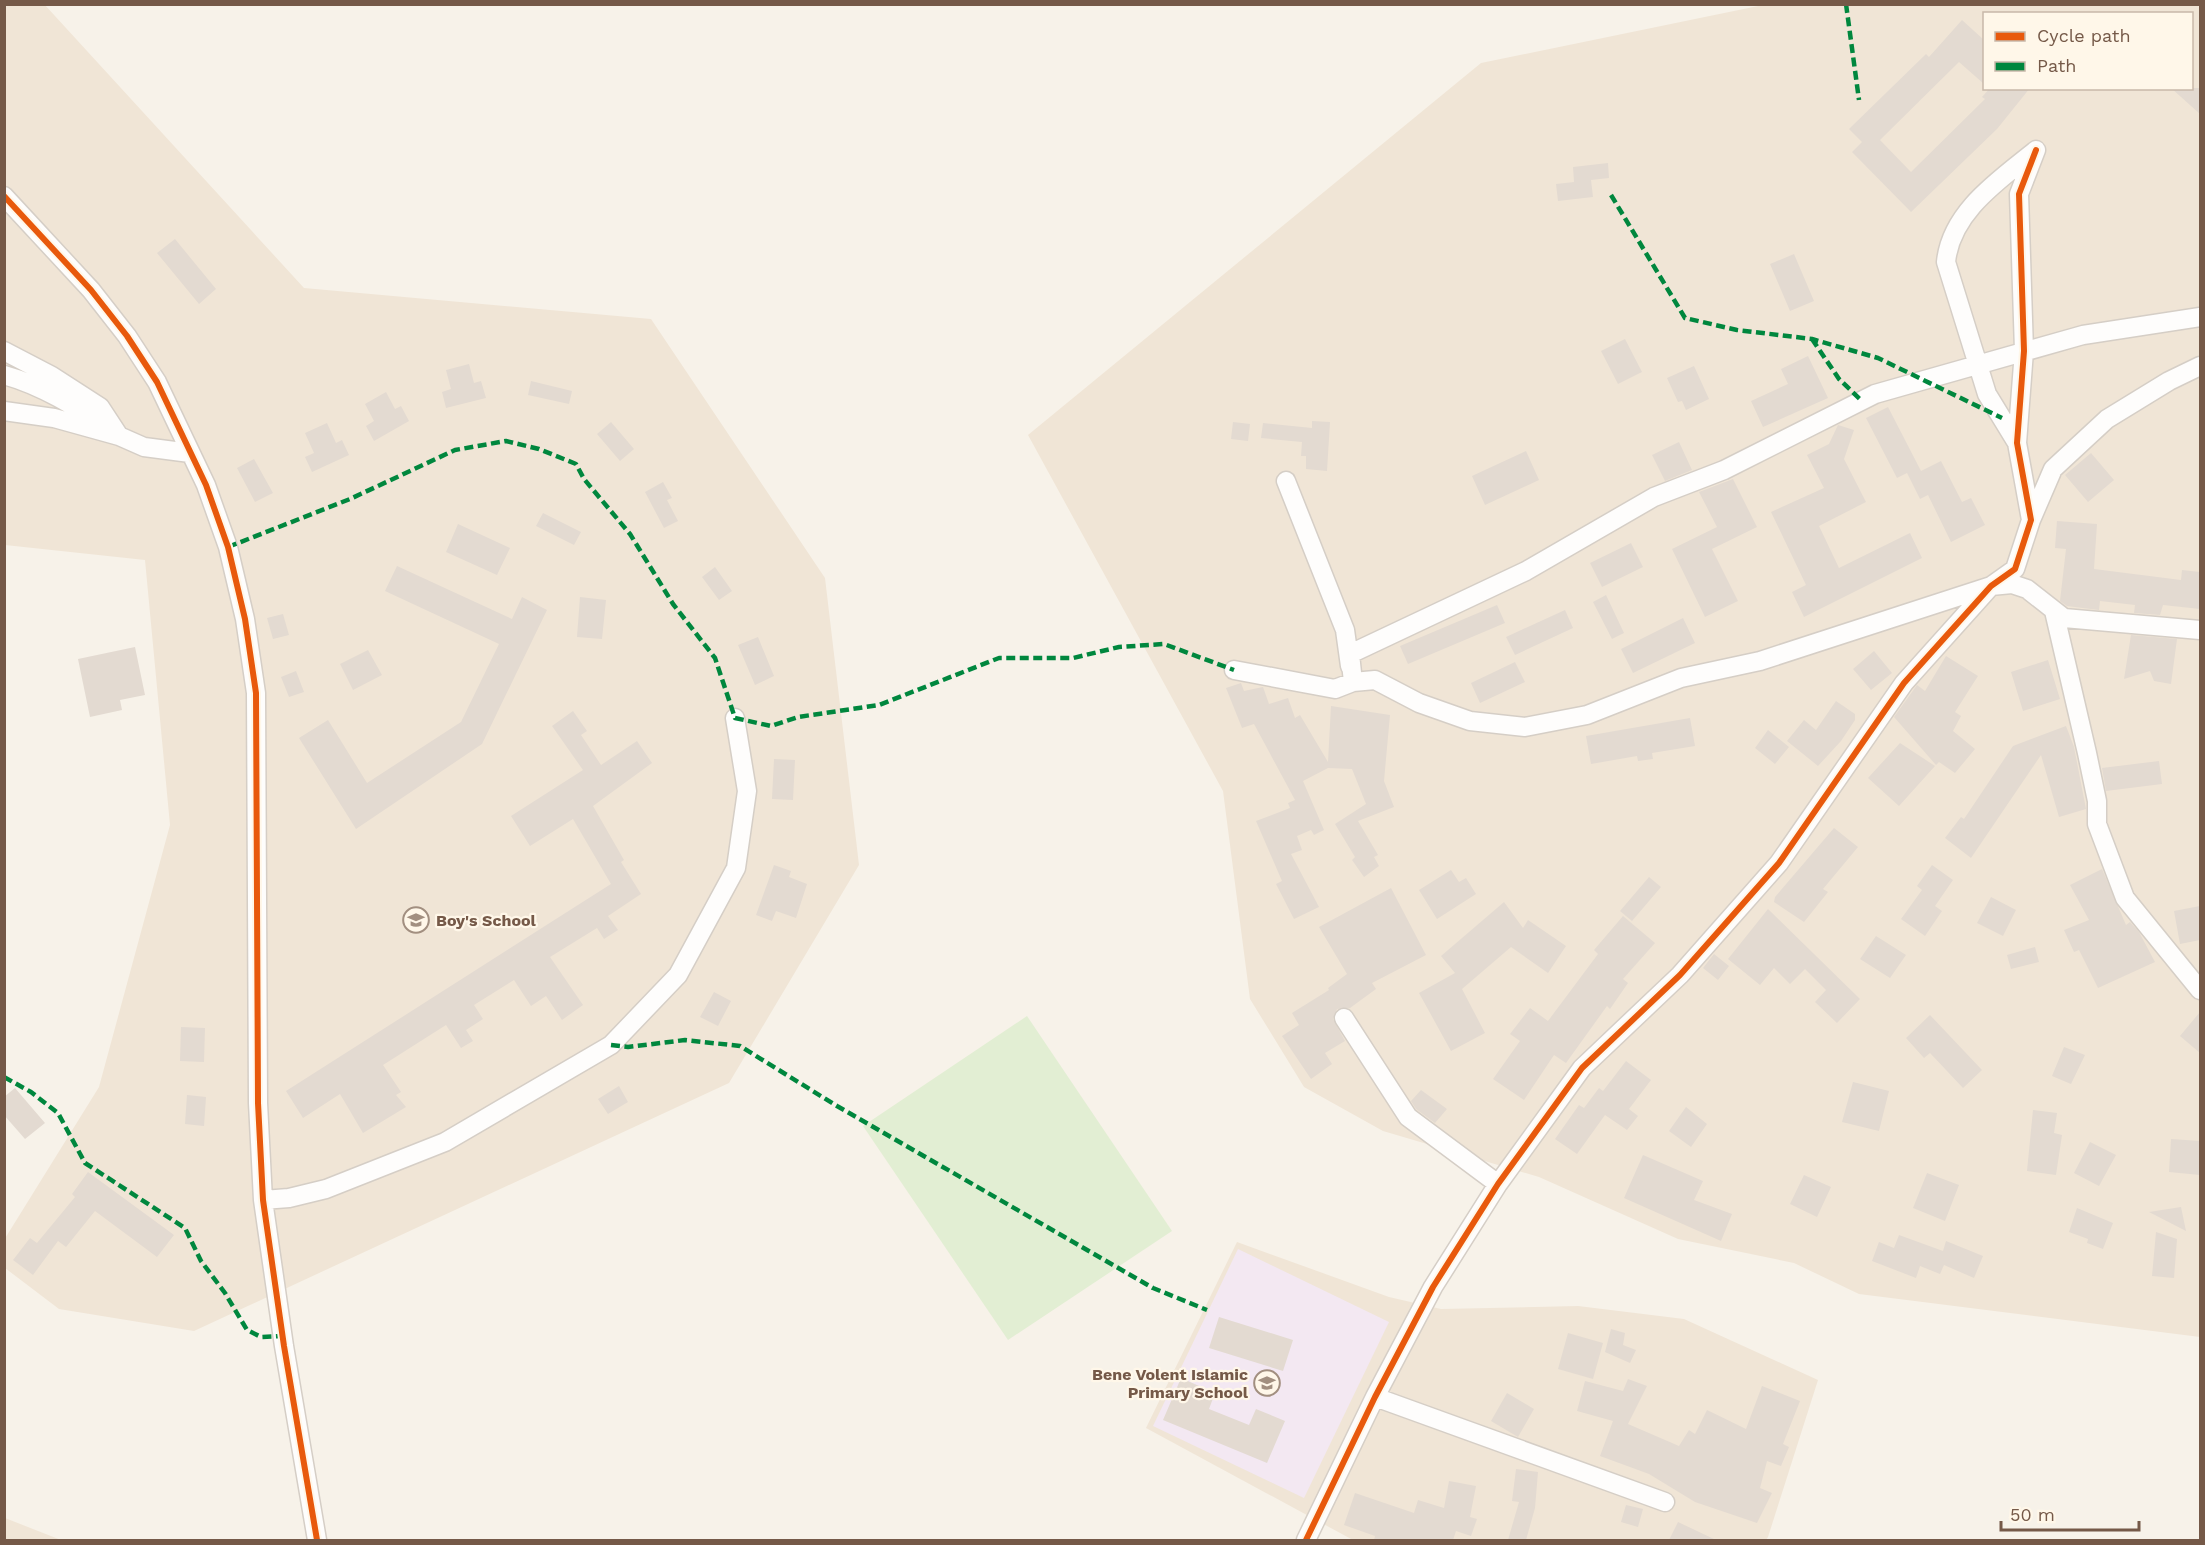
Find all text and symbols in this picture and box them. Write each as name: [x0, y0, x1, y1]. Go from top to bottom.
legend: [1983, 12, 2193, 90]
text: Cycle path: [2037, 25, 2131, 46]
text: Path: [2037, 55, 2077, 76]
school or university icon: Boy's School: [401, 905, 431, 935]
place label: Boy's School: [436, 911, 537, 930]
place label: Bene Volent Islamic Primary School: [1092, 1365, 1249, 1402]
school or university icon: Bene Volent Islamic Primary School: [1252, 1368, 1282, 1398]
scale bar: [2001, 1494, 2139, 1532]
text: 50 m: [2010, 1504, 2055, 1525]

